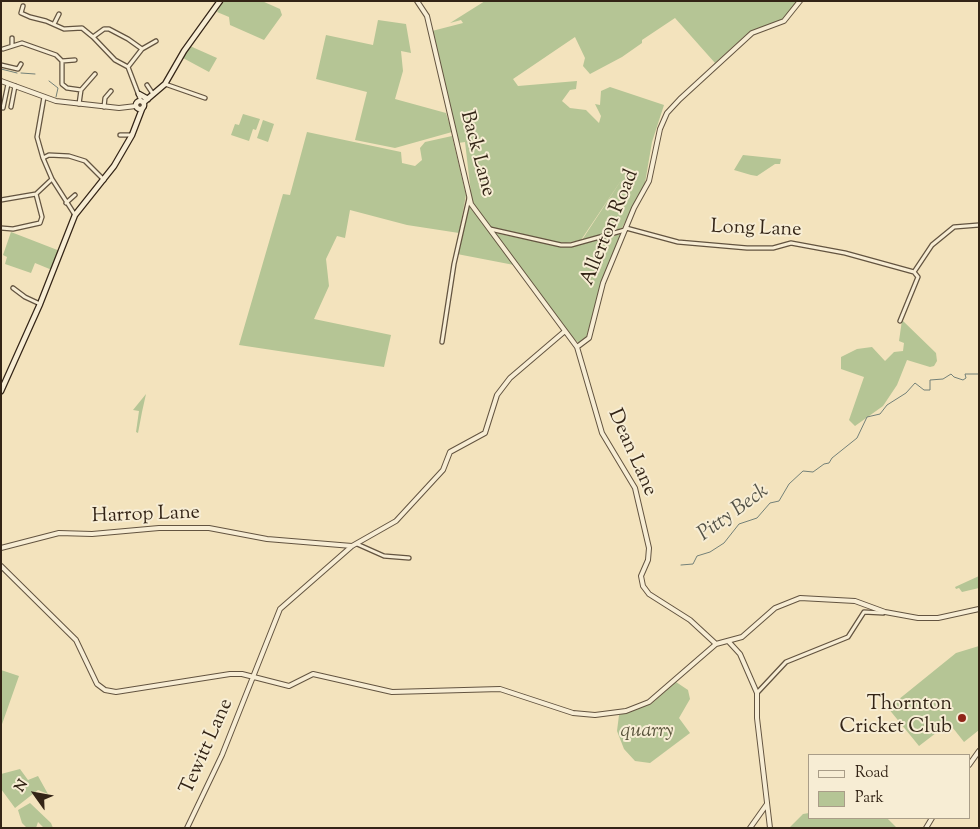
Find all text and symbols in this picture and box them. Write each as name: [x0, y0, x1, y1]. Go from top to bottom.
street label: Back Lane: [453, 108, 499, 200]
street label: Allerton Road: [577, 167, 645, 289]
street label: Long Lane: [710, 216, 802, 244]
street label: Dean Lane: [601, 406, 661, 500]
water label: Pitty Beck: [694, 480, 774, 548]
street label: Harrop Lane: [92, 502, 200, 530]
place label: Thornton Cricket Club: [840, 694, 952, 741]
street label: Tewitt Lane: [176, 696, 240, 798]
marker: Thornton Cricket Club: [956, 712, 968, 724]
park label: quarry: [620, 721, 674, 745]
legend: [808, 754, 970, 819]
text: Road: [855, 763, 889, 784]
north arrow: [10, 769, 60, 819]
text: N: [11, 776, 34, 796]
text: Park: [855, 788, 884, 809]

